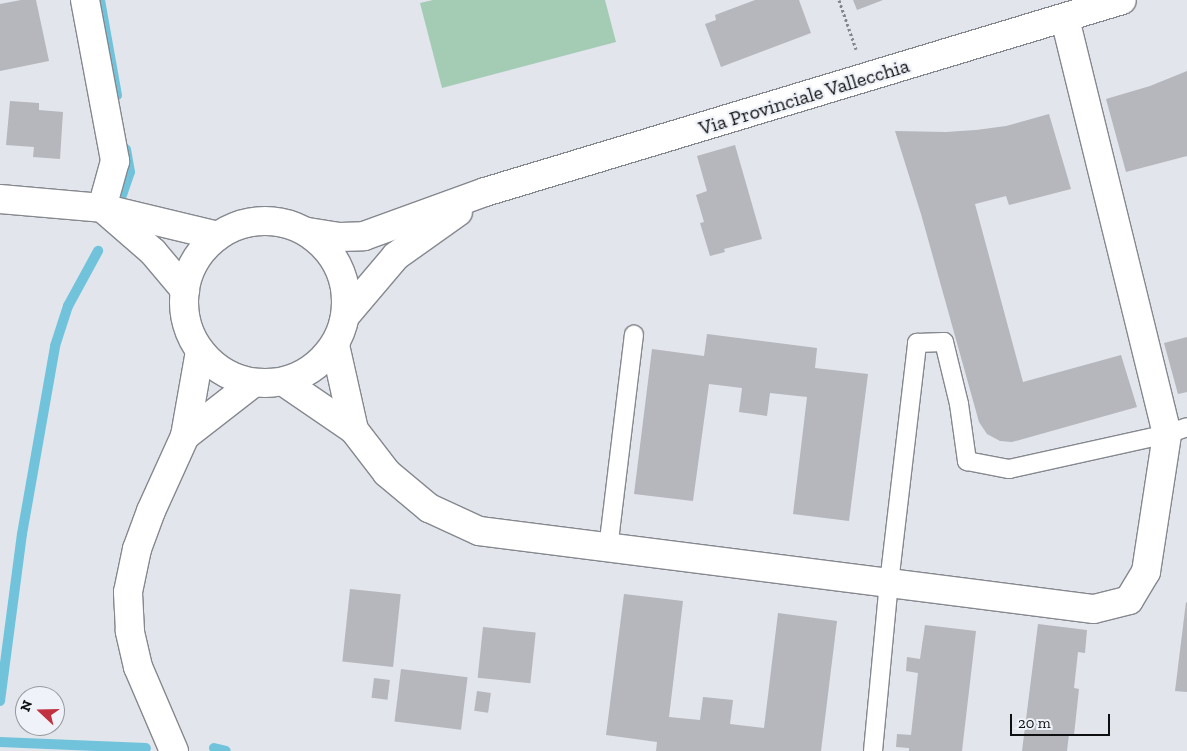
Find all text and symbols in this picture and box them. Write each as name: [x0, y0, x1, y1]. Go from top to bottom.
street label: Via Provinciale Vallecchia: [696, 53, 912, 141]
north arrow: [15, 686, 65, 736]
text: N: [17, 698, 36, 714]
scale bar: [1012, 704, 1112, 736]
text: 20 m: [1018, 714, 1051, 732]

